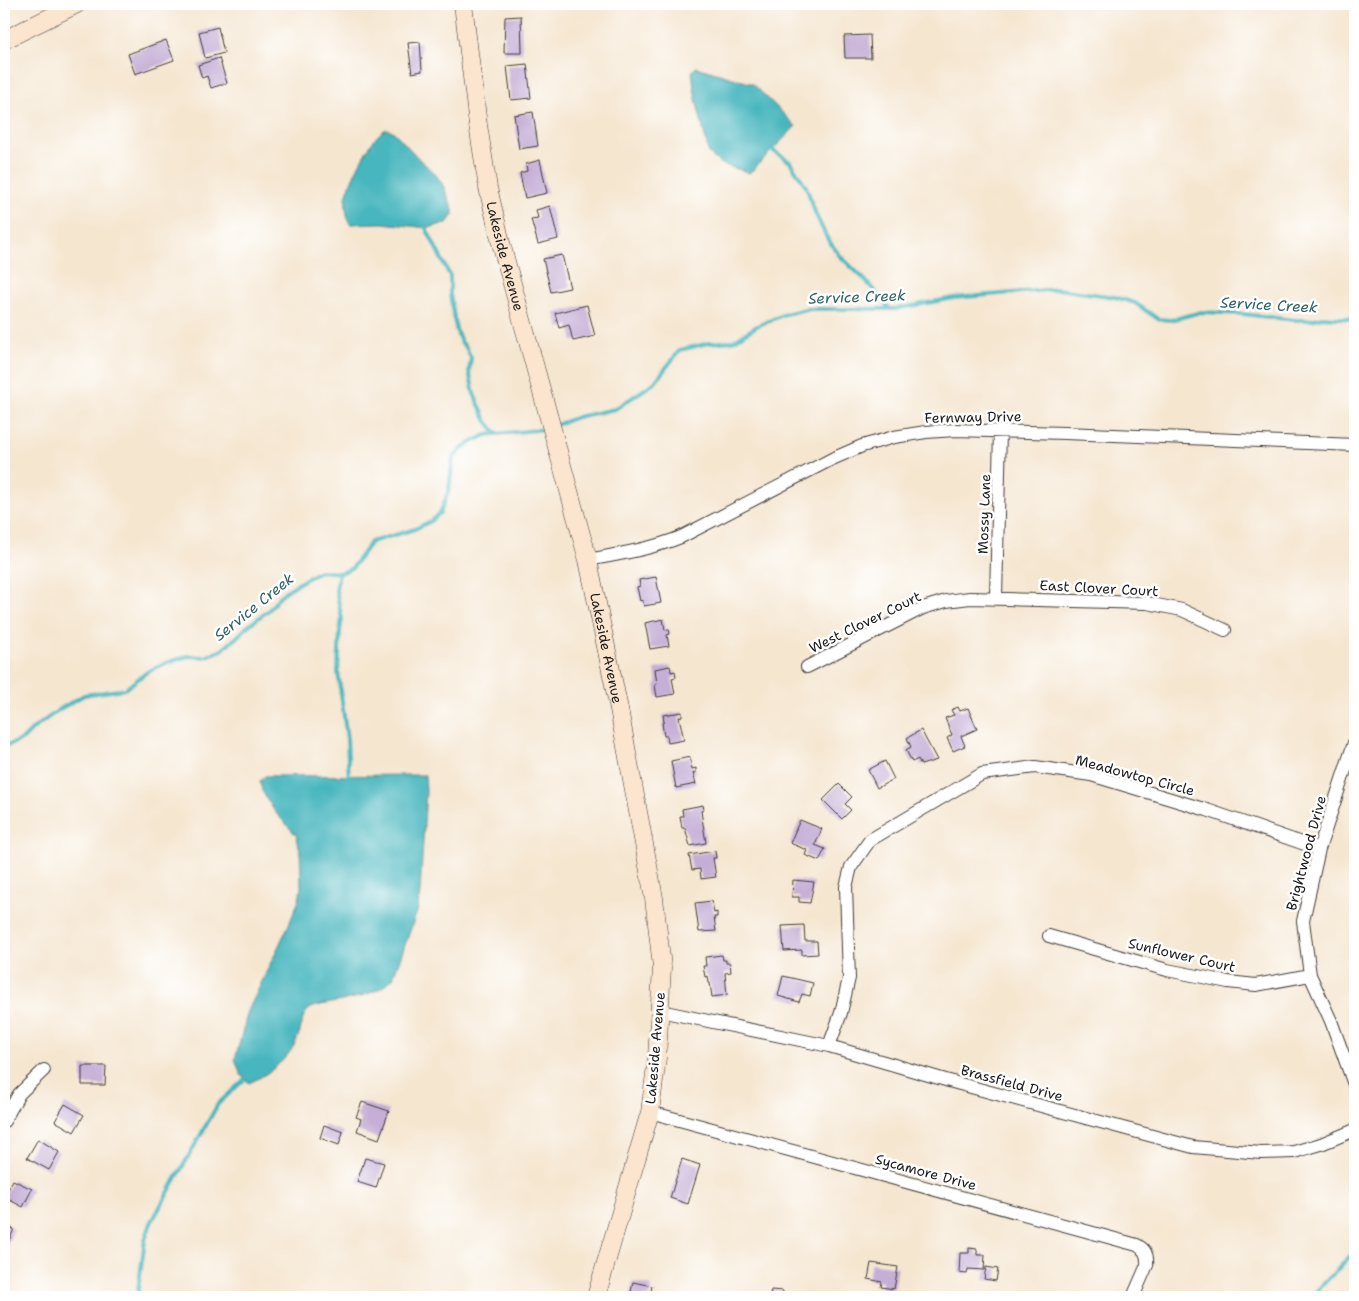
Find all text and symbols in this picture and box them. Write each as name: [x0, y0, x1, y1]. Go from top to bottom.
street label: Lakeside Avenue: [482, 199, 528, 313]
water label: Service Creek: [808, 285, 906, 309]
water label: Service Creek: [1220, 292, 1319, 318]
street label: Fernway Drive: [924, 407, 1022, 427]
street label: Mossy Lane: [974, 473, 994, 555]
water label: Service Creek: [210, 568, 298, 645]
street label: East Clover Court: [1039, 576, 1159, 600]
street label: West Clover Court: [806, 587, 924, 657]
street label: Lakeside Avenue: [586, 591, 627, 705]
street label: Meadowtop Circle: [1073, 750, 1197, 800]
street label: Brightwood Drive: [1282, 794, 1330, 912]
street label: Sunflower Court: [1127, 934, 1237, 976]
street label: Lakeside Avenue: [641, 991, 669, 1105]
street label: Brassfield Drive: [959, 1061, 1065, 1105]
street label: Sycamore Drive: [873, 1150, 979, 1194]

